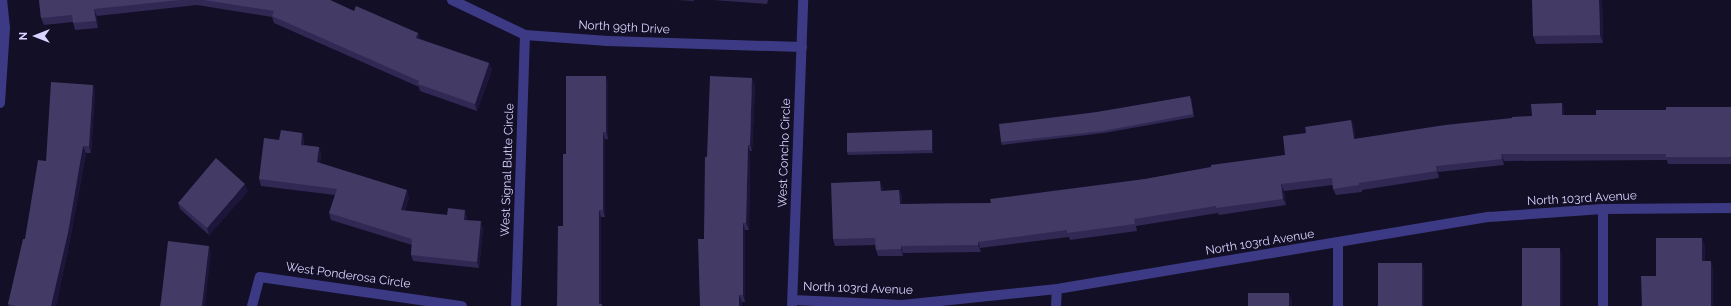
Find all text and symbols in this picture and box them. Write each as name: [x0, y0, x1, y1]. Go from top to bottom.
north arrow: [16, 16, 56, 56]
street label: North 99th Drive: [578, 18, 670, 38]
text: N: [17, 32, 30, 40]
street label: West Concho Circle: [776, 98, 794, 208]
street label: West Signal Butte Circle: [498, 103, 518, 237]
street label: North 103rd Avenue: [1527, 189, 1637, 209]
street label: North 103rd Avenue: [1204, 227, 1316, 259]
street label: West Ponderosa Circle: [285, 260, 411, 292]
street label: North 103rd Avenue: [803, 280, 913, 298]

